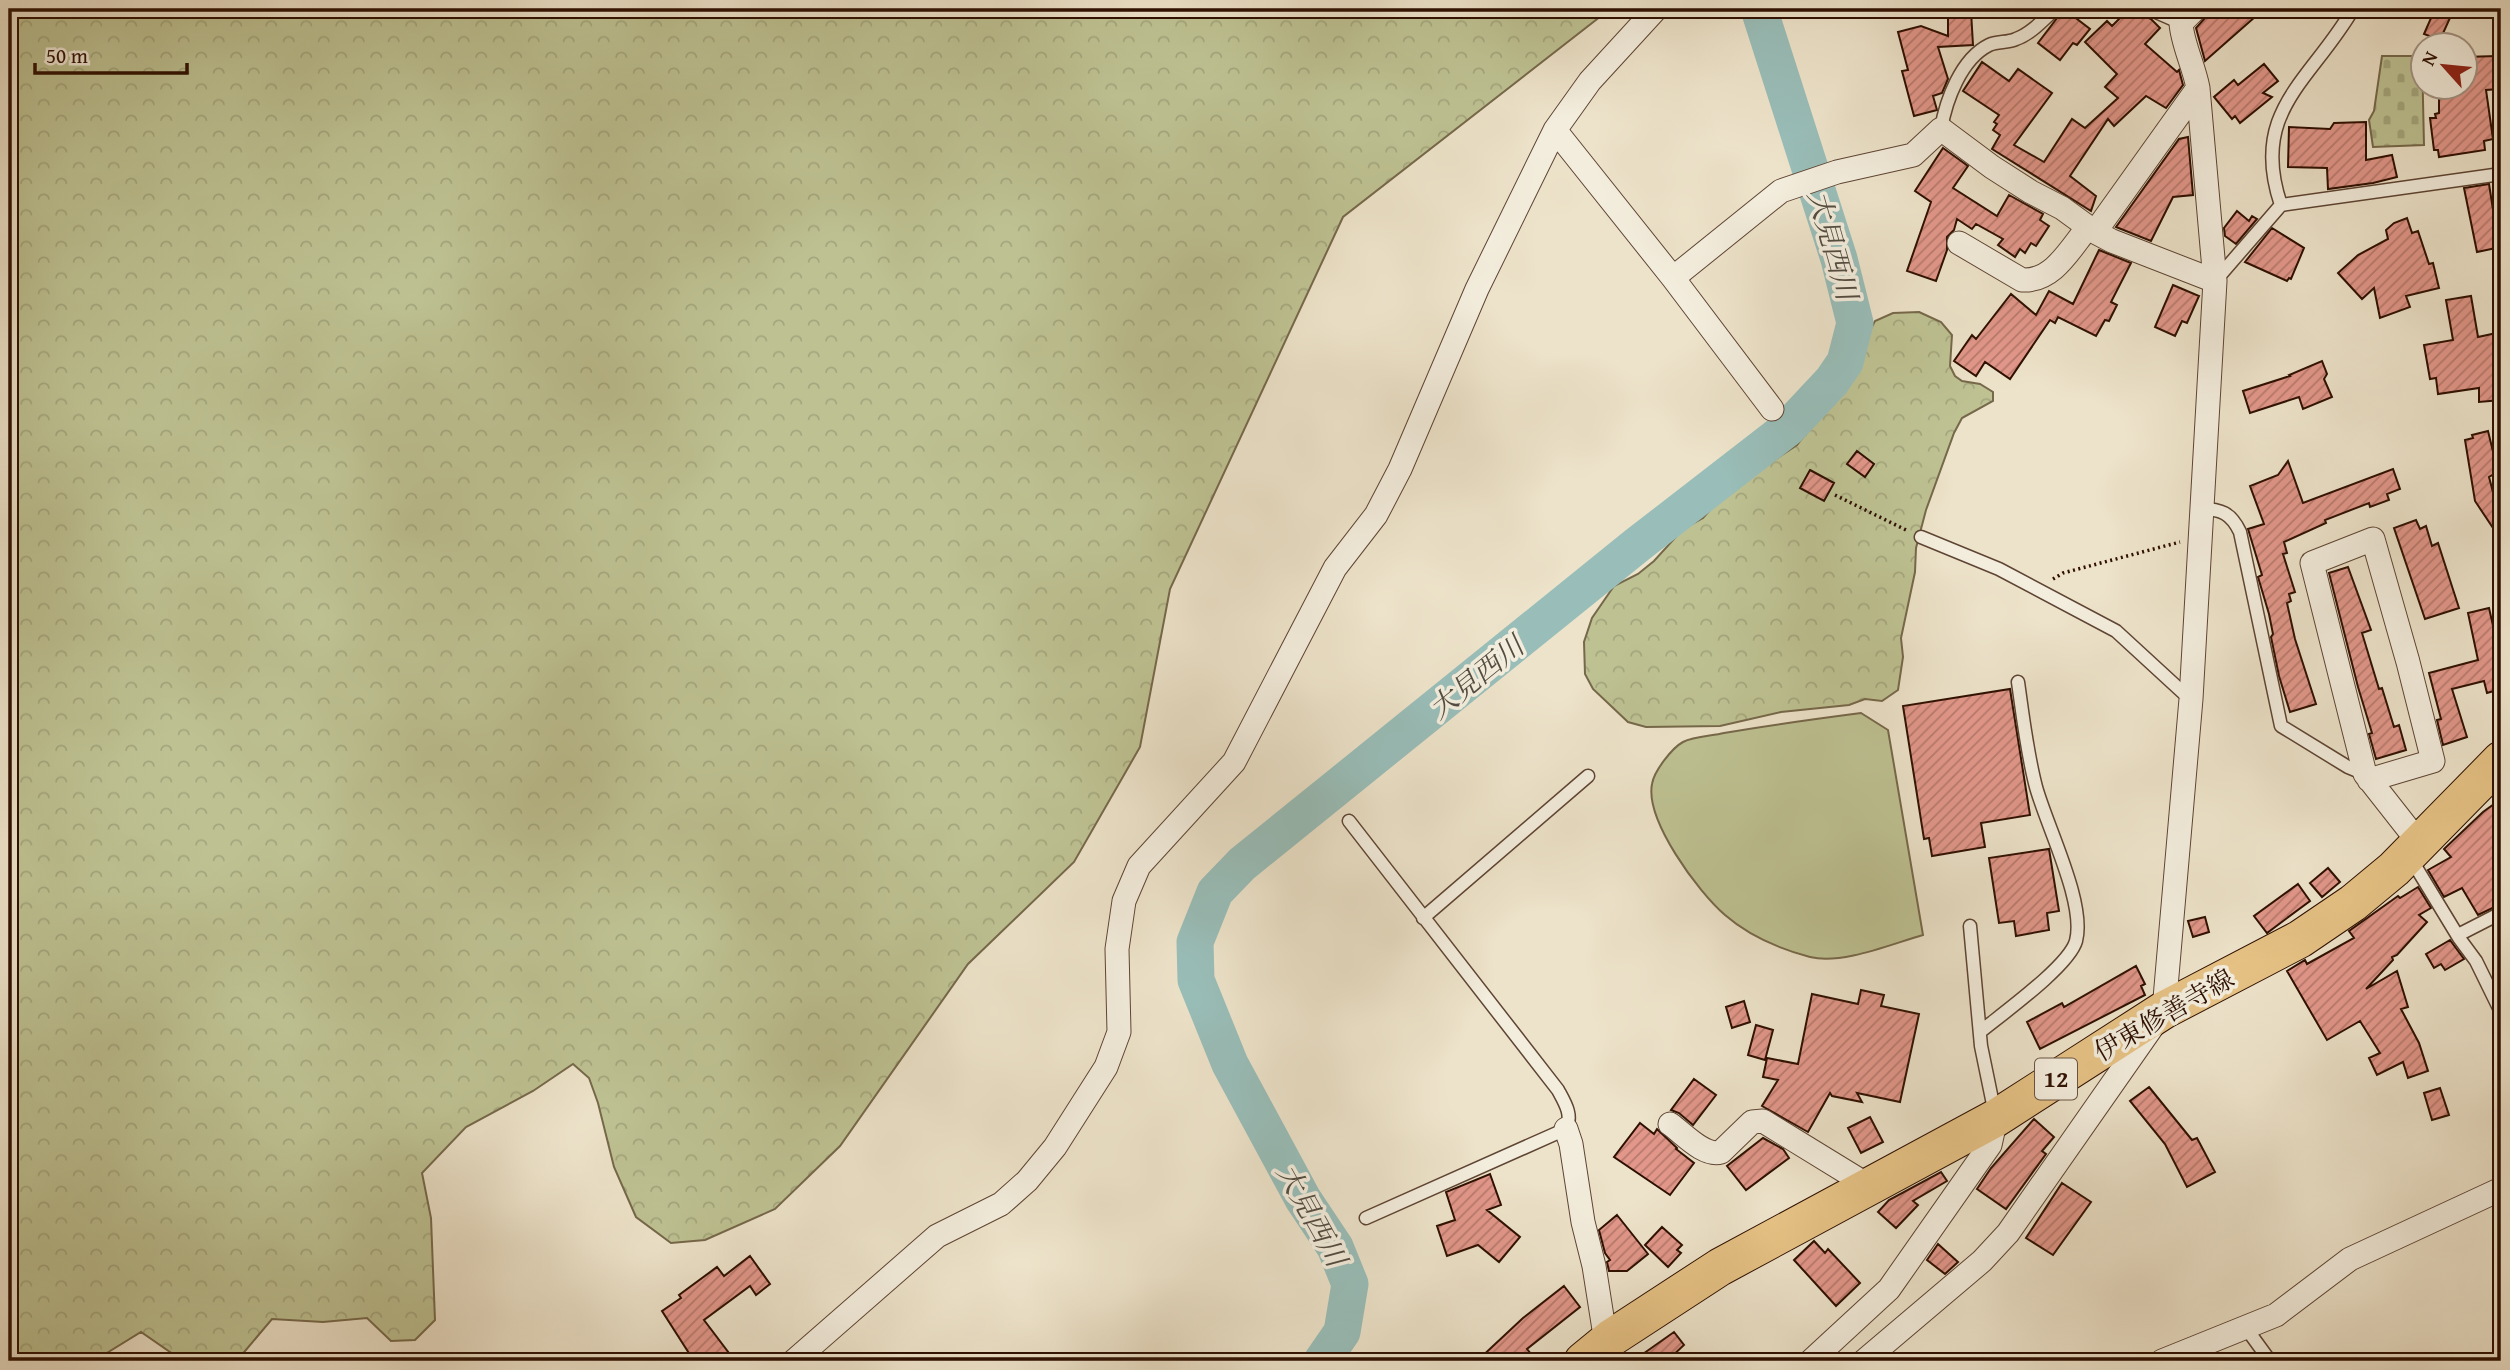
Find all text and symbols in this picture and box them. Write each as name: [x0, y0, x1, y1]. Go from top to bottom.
scale bar: [35, 32, 187, 76]
north arrow: [2408, 32, 2478, 102]
text: 50 m: [46, 40, 88, 71]
text: N: [2413, 46, 2444, 70]
water label: 大見西川: [1798, 185, 1869, 307]
water label: 大見西川: [1419, 624, 1534, 728]
street label: 伊東修善寺線: [2086, 959, 2241, 1070]
road number: 12: [2035, 1058, 2077, 1100]
water label: 大見西川: [1267, 1156, 1359, 1276]

